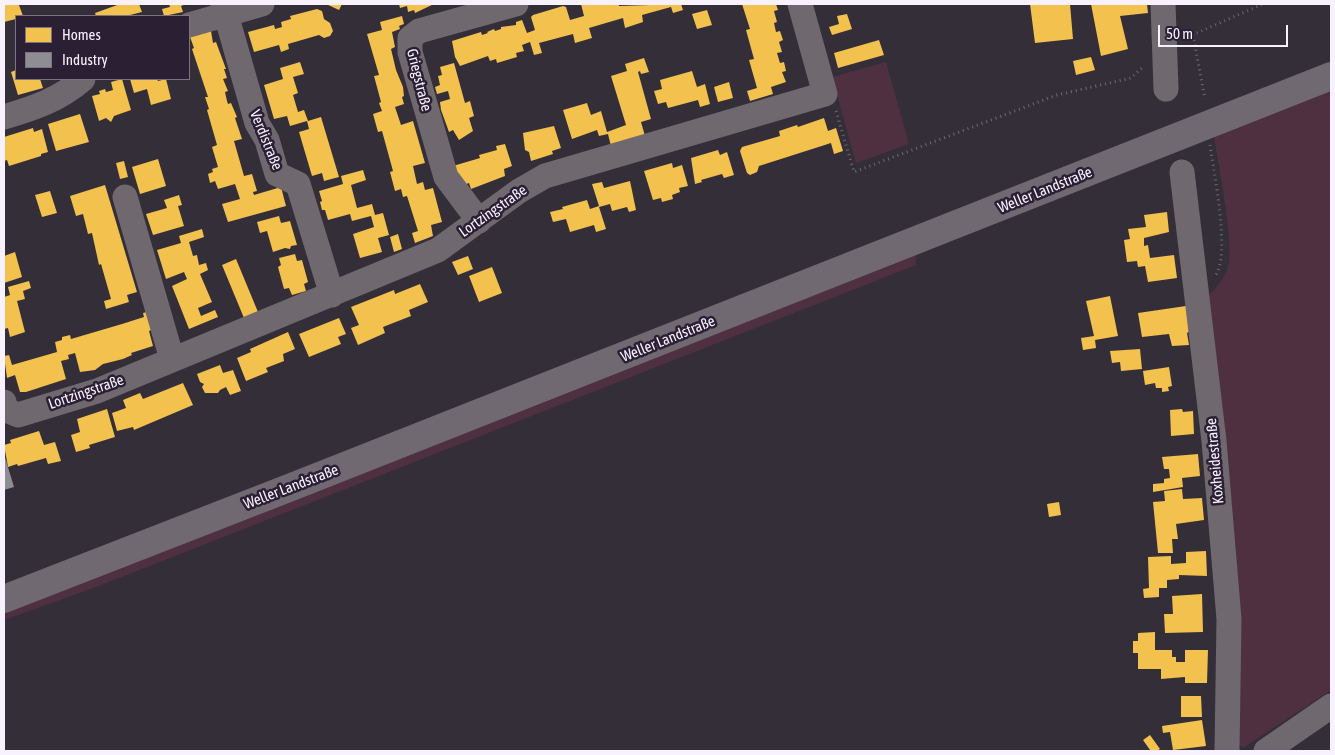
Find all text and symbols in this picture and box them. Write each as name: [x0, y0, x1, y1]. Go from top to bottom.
legend: [15, 15, 190, 80]
scale bar: [1160, 15, 1290, 47]
text: 50 m: [1166, 25, 1193, 42]
text: Homes: [62, 26, 101, 43]
street label: Griegstraße: [403, 47, 435, 113]
text: Industry: [62, 51, 108, 68]
street label: Verdistraße: [246, 107, 286, 173]
street label: Weller Landstraße: [995, 163, 1095, 217]
street label: Lortzingstraße: [456, 181, 530, 241]
street label: Weller Landstraße: [618, 312, 718, 366]
street label: Lortzingstraße: [46, 371, 126, 413]
street label: Koxheidestraße: [1202, 417, 1228, 505]
street label: Weller Landstraße: [241, 461, 341, 513]

